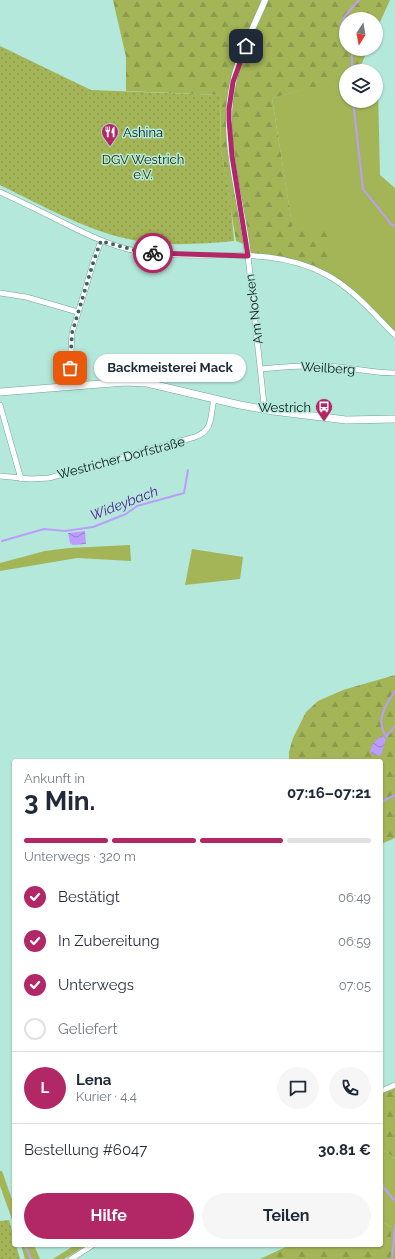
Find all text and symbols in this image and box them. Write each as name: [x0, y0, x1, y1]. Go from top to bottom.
north arrow: [339, 12, 383, 56]
map controls: [339, 12, 383, 108]
pin: [229, 29, 263, 63]
icon: home: [235, 35, 257, 57]
button: layers: [339, 64, 383, 108]
restaurant icon: Ashina: [100, 122, 120, 147]
place label: Ashina: [123, 125, 163, 140]
park label: DGV Westrich e.V.: [102, 152, 184, 182]
courier: [133, 233, 173, 273]
icon: bike: [142, 242, 164, 264]
street label: Am Nocken: [242, 273, 266, 345]
pin: [53, 351, 87, 385]
callout: Backmeisterei Mack: [94, 354, 246, 382]
icon: bag: [59, 357, 81, 379]
street label: Weilberg: [300, 359, 356, 377]
text: Backmeisterei Mack: [107, 360, 233, 375]
bus stop icon: Westrich: [314, 397, 334, 422]
place label: Westrich: [258, 400, 311, 415]
street label: Westricher Dorfstraße: [56, 434, 187, 482]
water label: Wideybach: [88, 483, 160, 523]
text: Ankunft in: [24, 771, 85, 786]
text: 07:16–07:21: [287, 784, 371, 802]
text: 3 Min.: [24, 786, 95, 816]
text: Unterwegs · 320 m: [24, 849, 136, 864]
icon: check: [24, 886, 46, 908]
text: Bestätigt: [58, 888, 120, 906]
text: 06:49: [338, 890, 371, 905]
icon: check: [24, 930, 46, 952]
text: In Zubereitung: [58, 932, 160, 950]
text: 06:59: [338, 934, 371, 949]
icon: check: [24, 974, 46, 996]
text: Unterwegs: [58, 976, 134, 994]
text: 07:05: [339, 978, 371, 993]
text: Geliefert: [58, 1020, 117, 1038]
button: chat: [277, 1067, 319, 1109]
button: phone: [329, 1067, 371, 1109]
text: Lena: [76, 1071, 111, 1089]
text: L: [41, 1079, 49, 1097]
text: Kurier · 4.4: [76, 1089, 137, 1104]
text: Bestellung #6047: [24, 1141, 147, 1159]
text: 30.81 €: [318, 1141, 371, 1159]
button: Hilfe: [24, 1193, 194, 1239]
button: Teilen: [202, 1193, 371, 1239]

